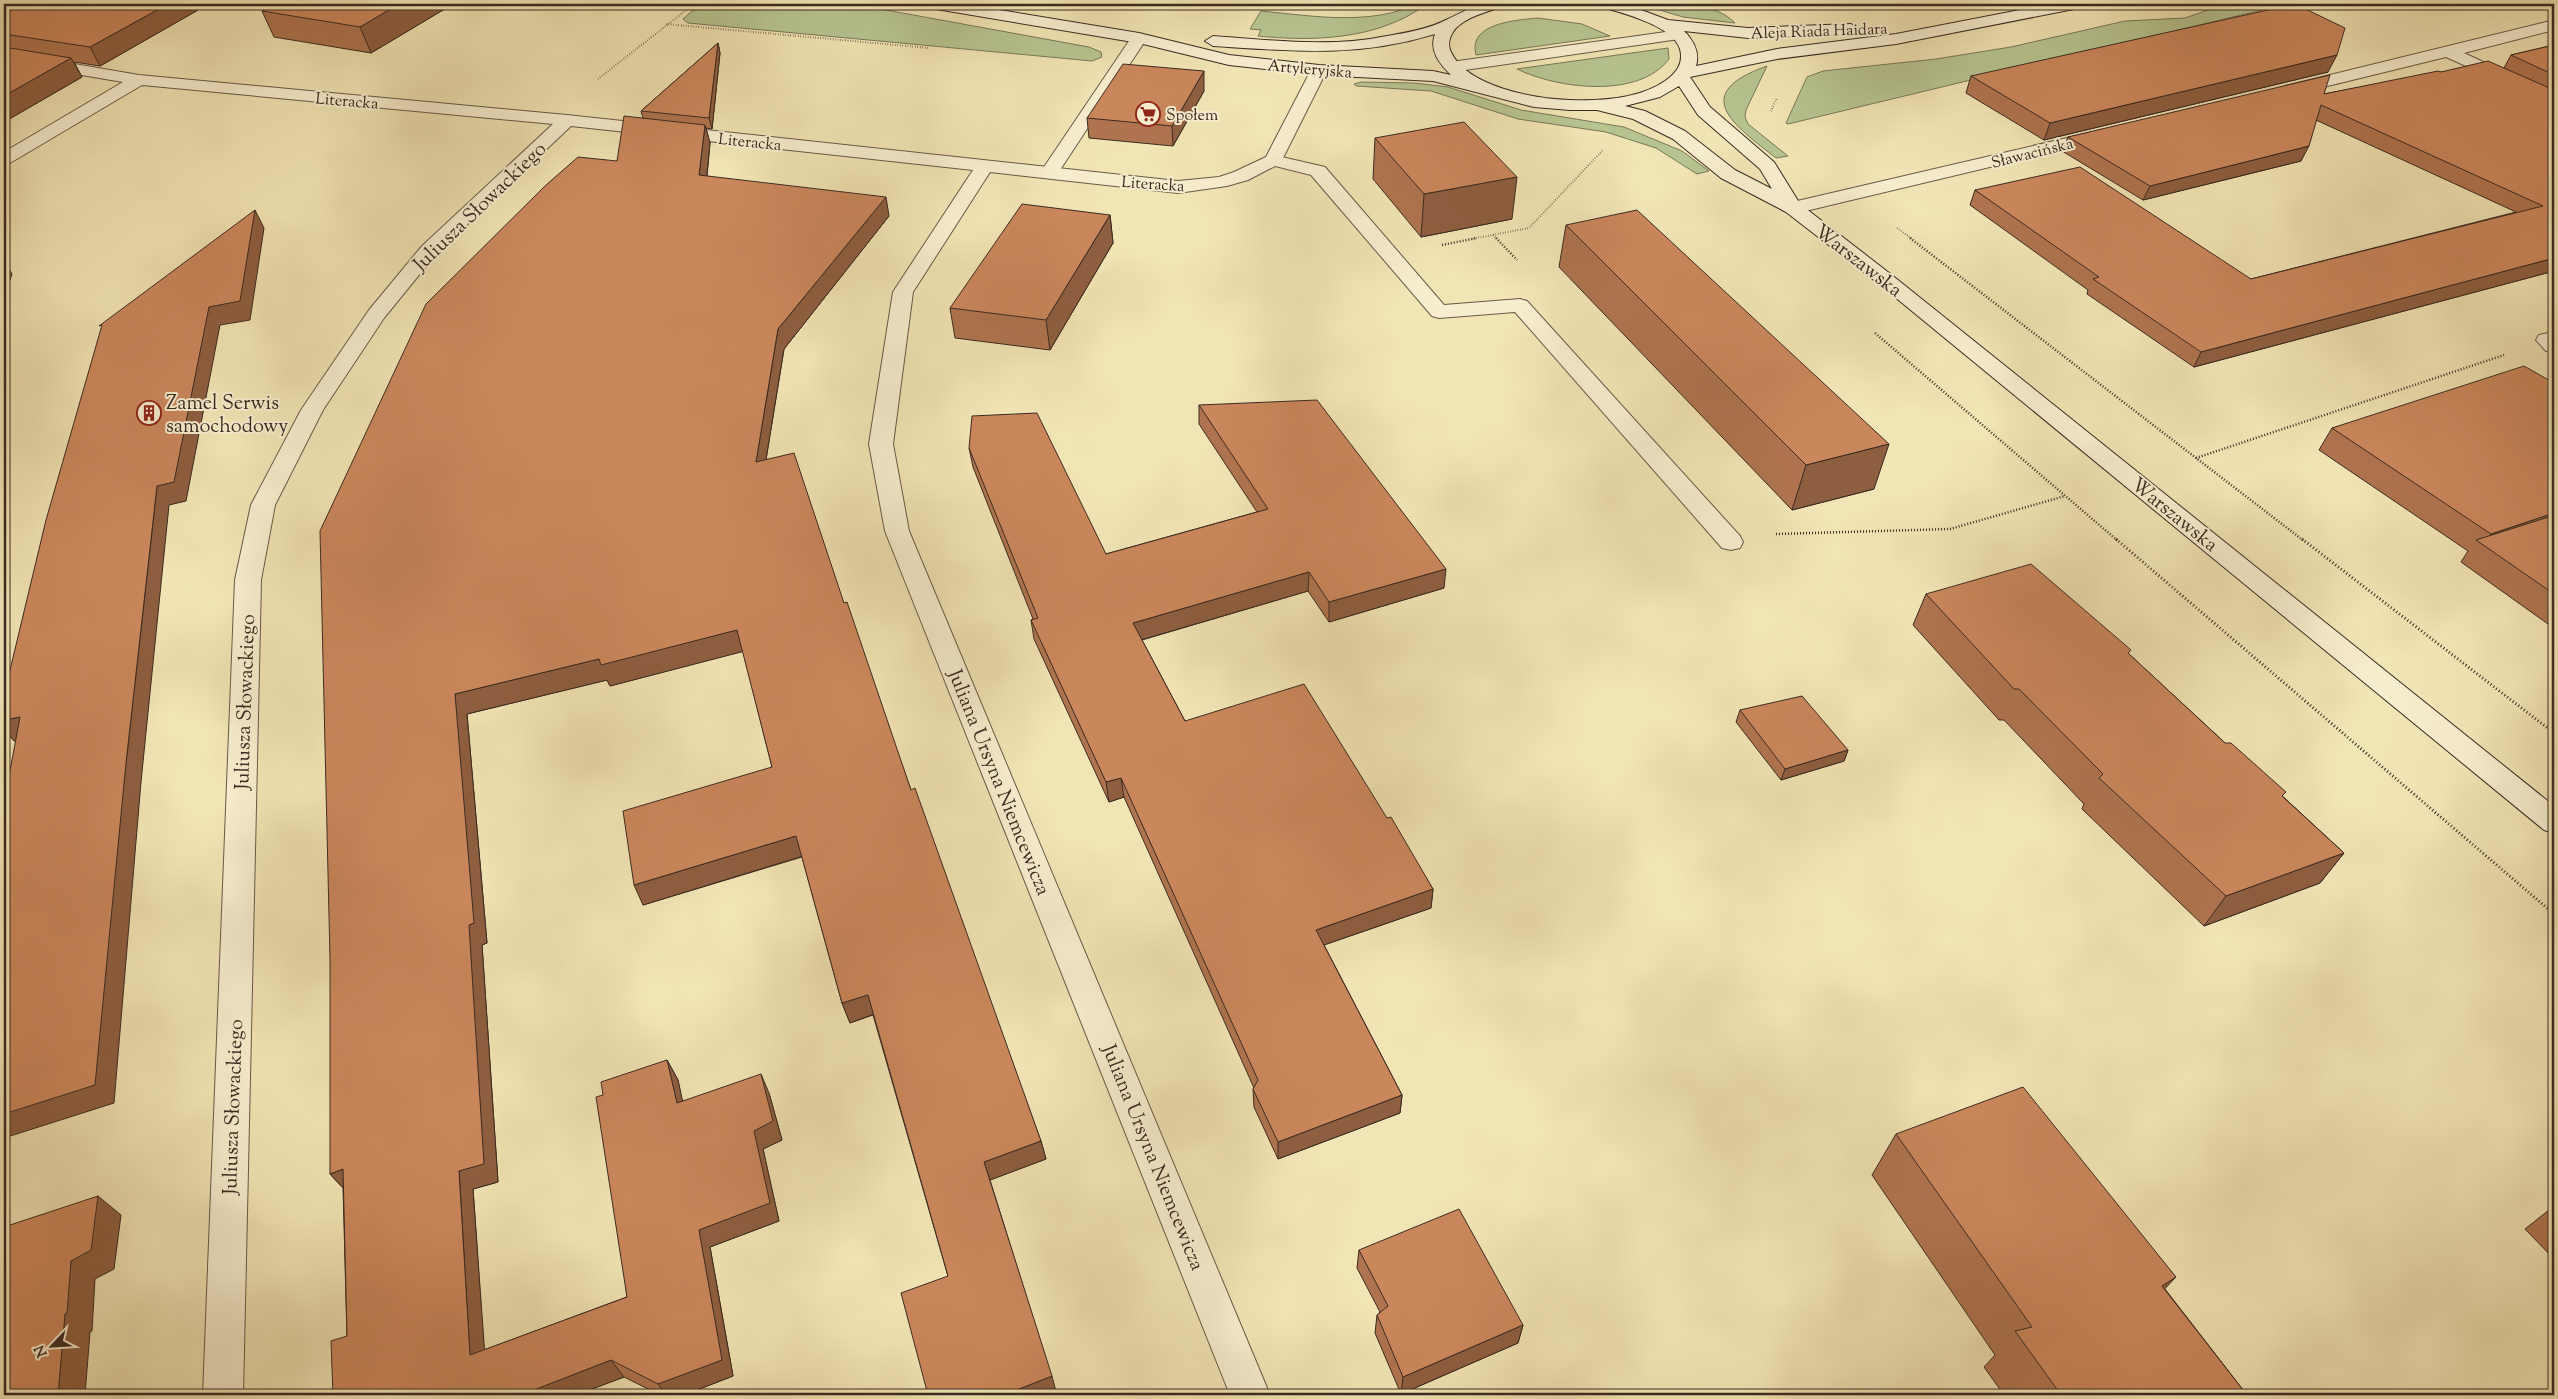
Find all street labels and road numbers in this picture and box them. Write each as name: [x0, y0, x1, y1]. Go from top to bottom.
street label: Aleja Riada Haidara: [1750, 19, 1889, 46]
street label: Artyleryjska: [1267, 55, 1354, 86]
street label: Literacka: [314, 88, 380, 117]
street label: Literacka: [717, 129, 783, 158]
street label: Sławacińska: [1989, 133, 2077, 176]
street label: Juliusza Słowackiego: [407, 136, 554, 280]
street label: Literacka: [1120, 172, 1186, 199]
street label: Warszawska: [1807, 218, 1908, 306]
street label: Warszawska: [2124, 472, 2223, 560]
street label: Juliusza Słowackiego: [229, 614, 264, 791]
street label: Juliana Ursyna Niemcewicza: [939, 665, 1056, 900]
street label: Juliusza Słowackiego: [217, 1019, 252, 1196]
street label: Juliana Ursyna Niemcewicza: [1093, 1040, 1210, 1275]

